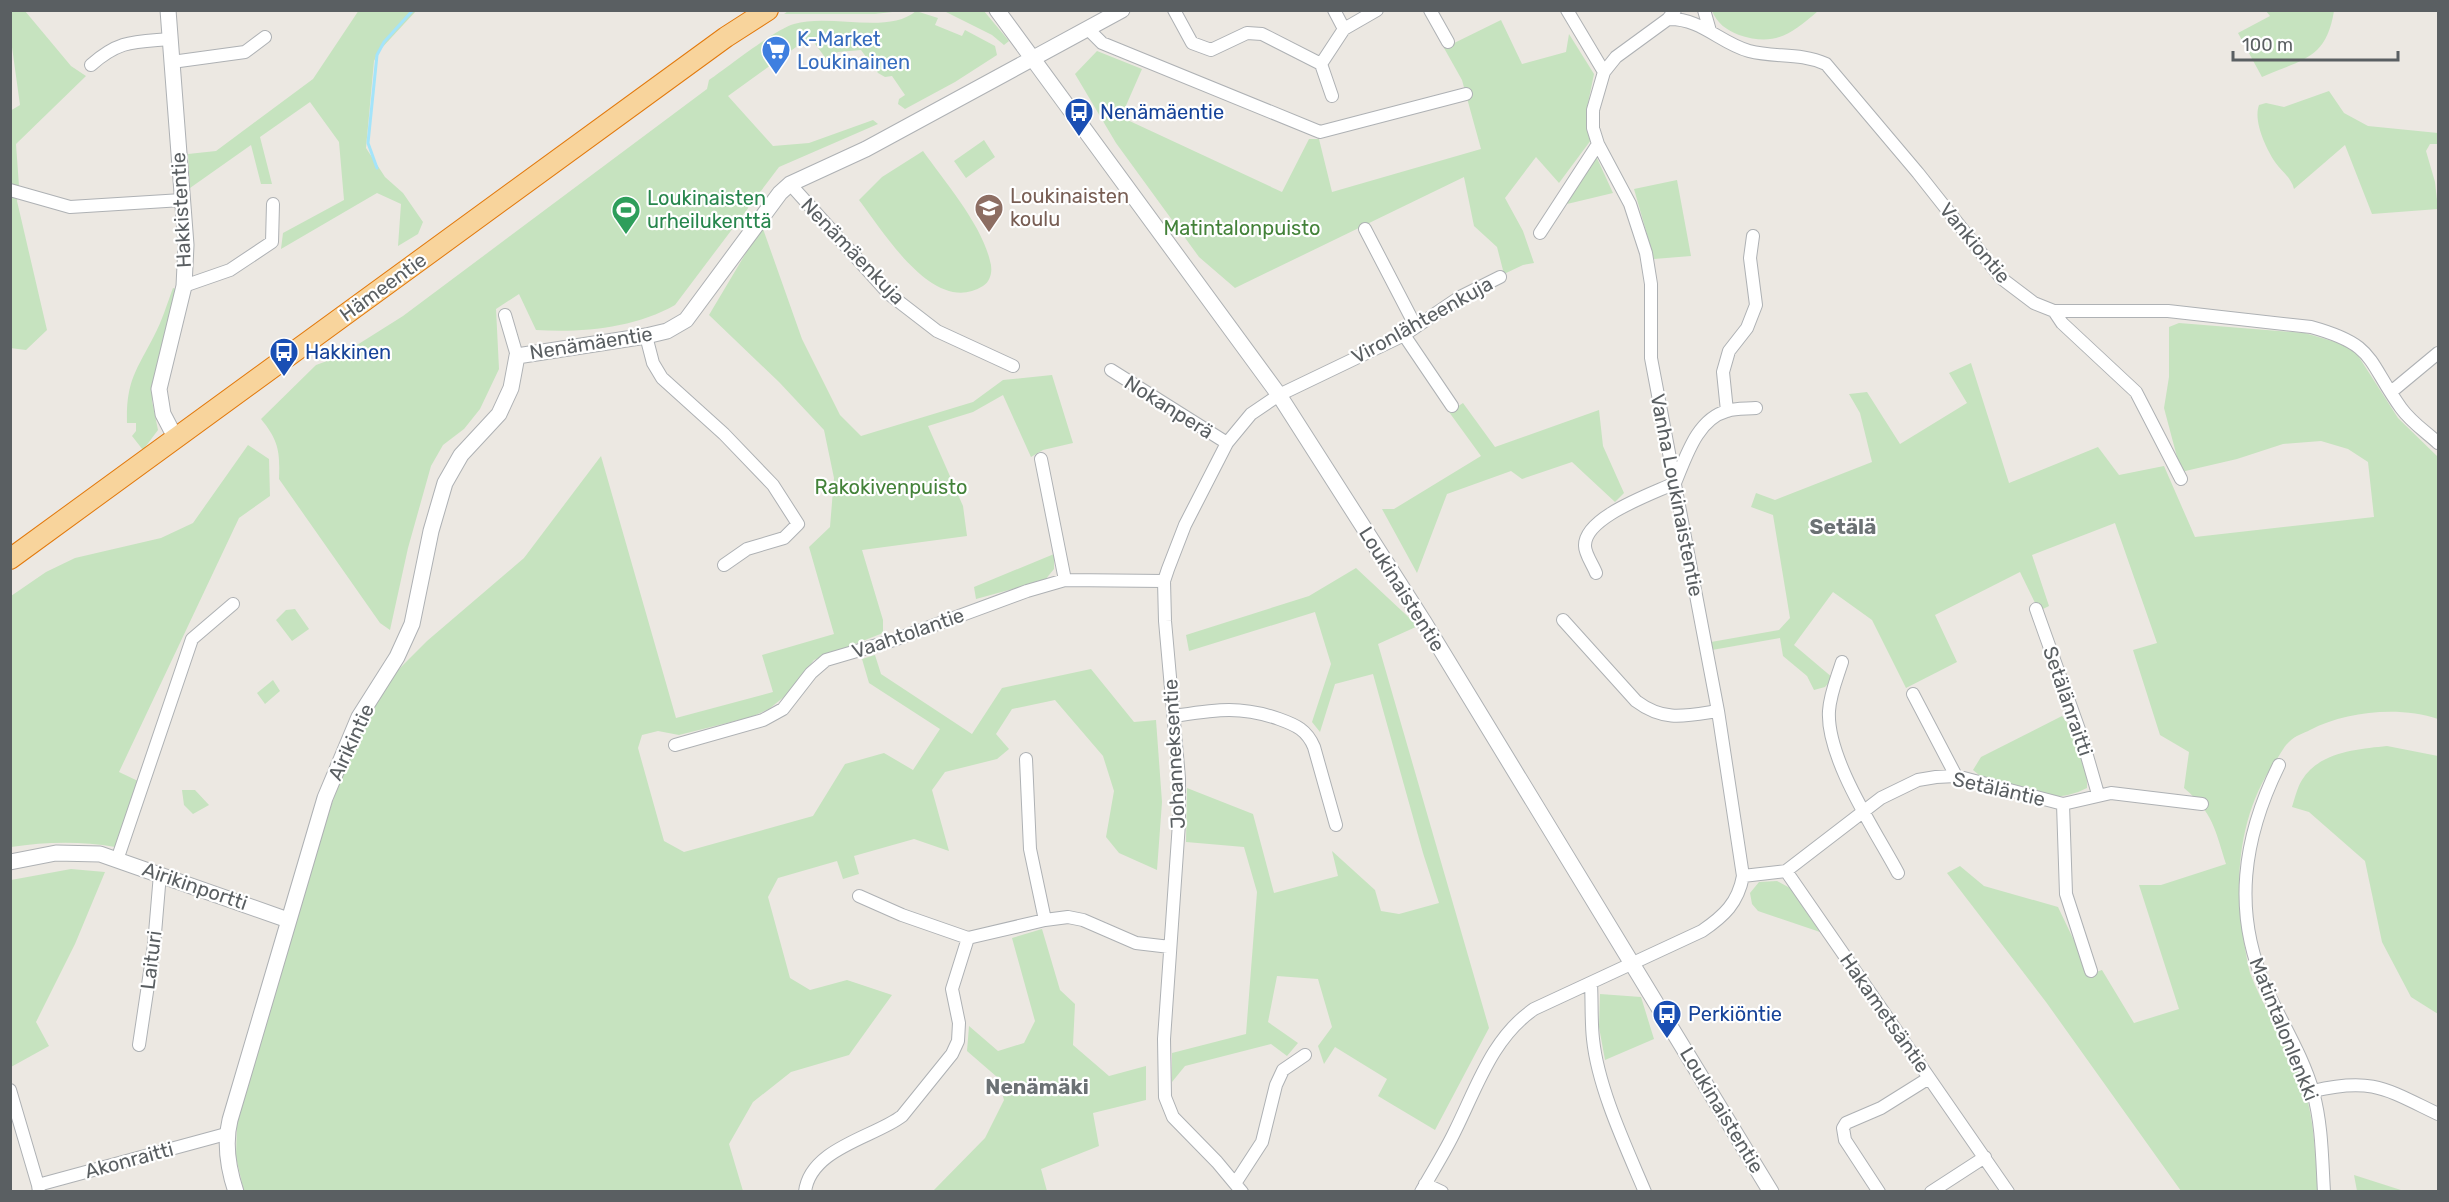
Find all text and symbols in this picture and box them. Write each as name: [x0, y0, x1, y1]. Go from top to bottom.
scale bar: [2233, 24, 2398, 62]
place label: K-Market Loukinainen: [797, 27, 910, 74]
supermarket icon: K-Market Loukinainen: [760, 34, 792, 76]
text: 100 m: [2242, 34, 2293, 56]
bus stop icon: Nenämäentie: [1063, 96, 1095, 138]
place label: Nenämäentie: [1100, 100, 1224, 124]
street label: Hakkistentie: [166, 152, 196, 268]
place label: Loukinaisten koulu: [1010, 184, 1129, 231]
place label: Loukinaisten urheilukenttä: [647, 186, 771, 233]
school or university icon: Loukinaisten koulu: [973, 192, 1005, 234]
street label: Nenämäenkuja: [796, 193, 910, 309]
sports icon: Loukinaisten urheilukenttä: [610, 194, 642, 236]
street label: Vankiontie: [1934, 198, 2016, 288]
park label: Matintalonpuisto: [1163, 216, 1321, 240]
street label: Hämeentie: [335, 248, 431, 326]
street label: Vironlähteenkuja: [1347, 271, 1497, 369]
street label: Nenämäentie: [528, 321, 654, 365]
bus stop icon: Hakkinen: [268, 336, 300, 378]
place label: Hakkinen: [305, 340, 391, 364]
street label: Nokanperä: [1120, 370, 1218, 444]
street label: Vanha Loukinaistentie: [1646, 392, 1708, 598]
park label: Rakokivenpuisto: [815, 475, 967, 499]
district label: Setälä: [1810, 514, 1876, 539]
street label: Loukinaistentie: [1354, 522, 1450, 656]
street label: Vaahtolantie: [849, 603, 967, 663]
street label: Setälänraitti: [2038, 643, 2098, 759]
street label: Johanneksentie: [1158, 678, 1190, 830]
street label: Airikintie: [323, 700, 379, 784]
street label: Setäläntie: [1950, 767, 2048, 811]
street label: Airikinportti: [139, 857, 251, 915]
street label: Laituri: [135, 929, 167, 991]
street label: Hakametsäntie: [1835, 949, 1935, 1077]
street label: Matintalonlenkki: [2244, 954, 2324, 1104]
bus stop icon: Perkiöntie: [1651, 998, 1683, 1040]
place label: Perkiöntie: [1688, 1002, 1782, 1026]
street label: Loukinaistentie: [1675, 1043, 1769, 1177]
district label: Nenämäki: [985, 1074, 1089, 1099]
street label: Akonraitti: [82, 1137, 176, 1183]

